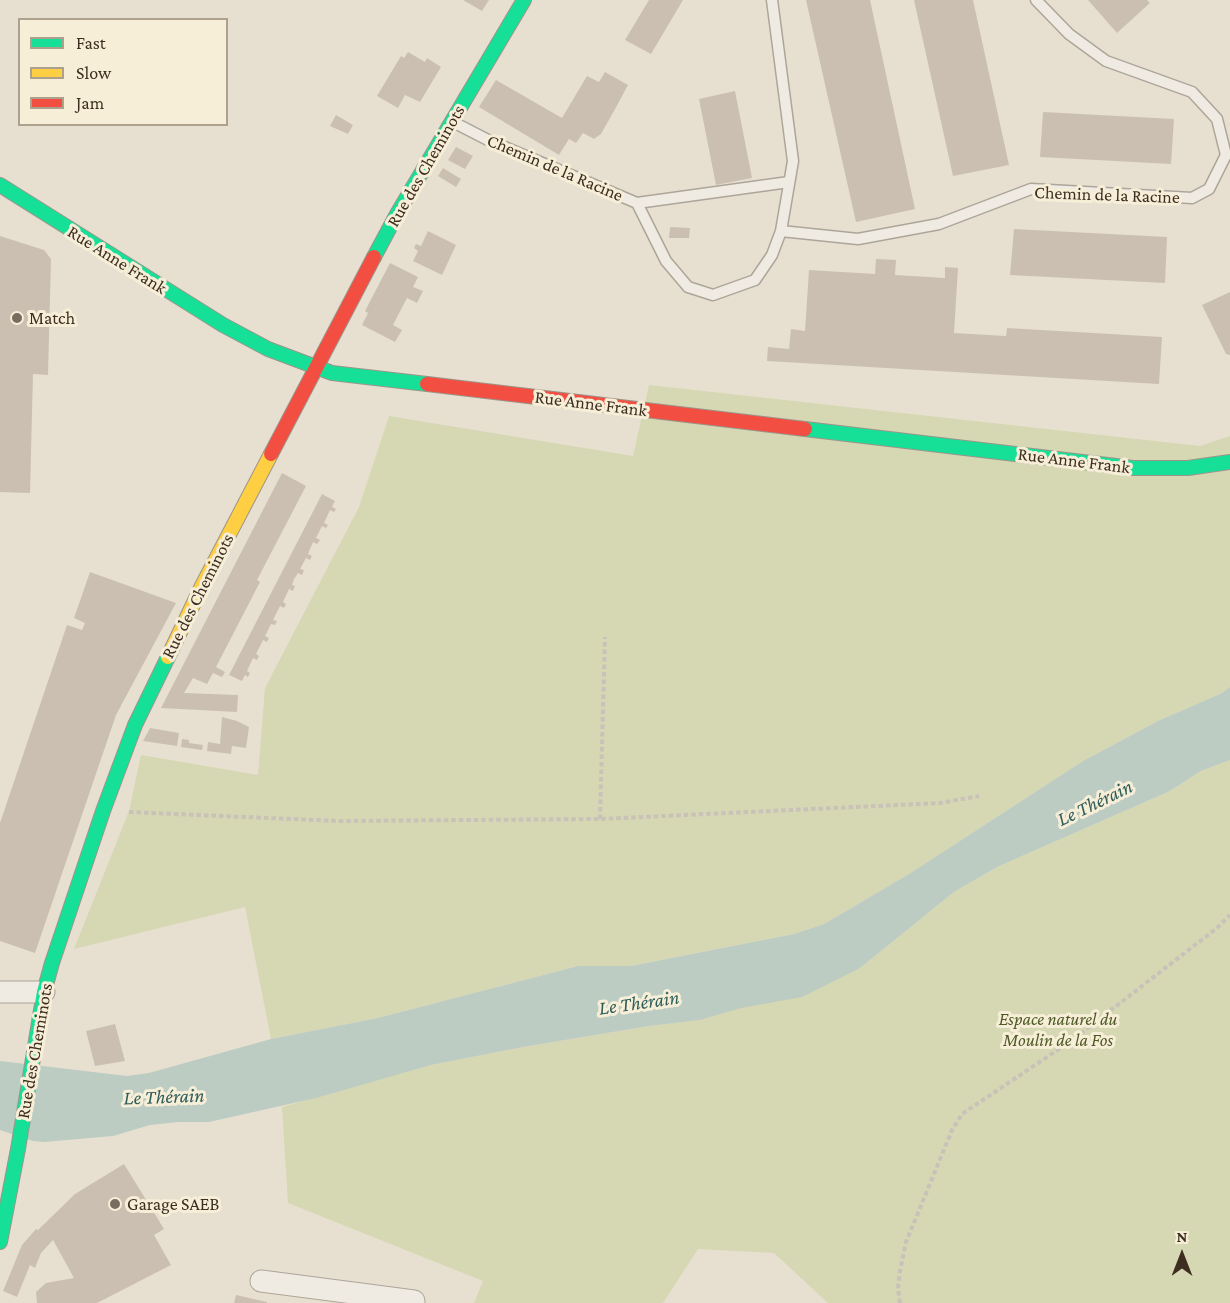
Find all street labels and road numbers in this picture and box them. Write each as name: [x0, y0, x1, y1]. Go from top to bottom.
street label: Rue des Cheminots: [382, 101, 470, 231]
street label: Chemin de la Racine: [484, 130, 626, 206]
street label: Chemin de la Racine: [1034, 182, 1180, 208]
street label: Rue Anne Frank: [63, 221, 171, 299]
street label: Rue Anne Frank: [534, 386, 648, 422]
street label: Rue Anne Frank: [1017, 443, 1131, 479]
street label: Rue des Cheminots: [157, 530, 239, 662]
street label: Rue des Cheminots: [12, 982, 58, 1120]

